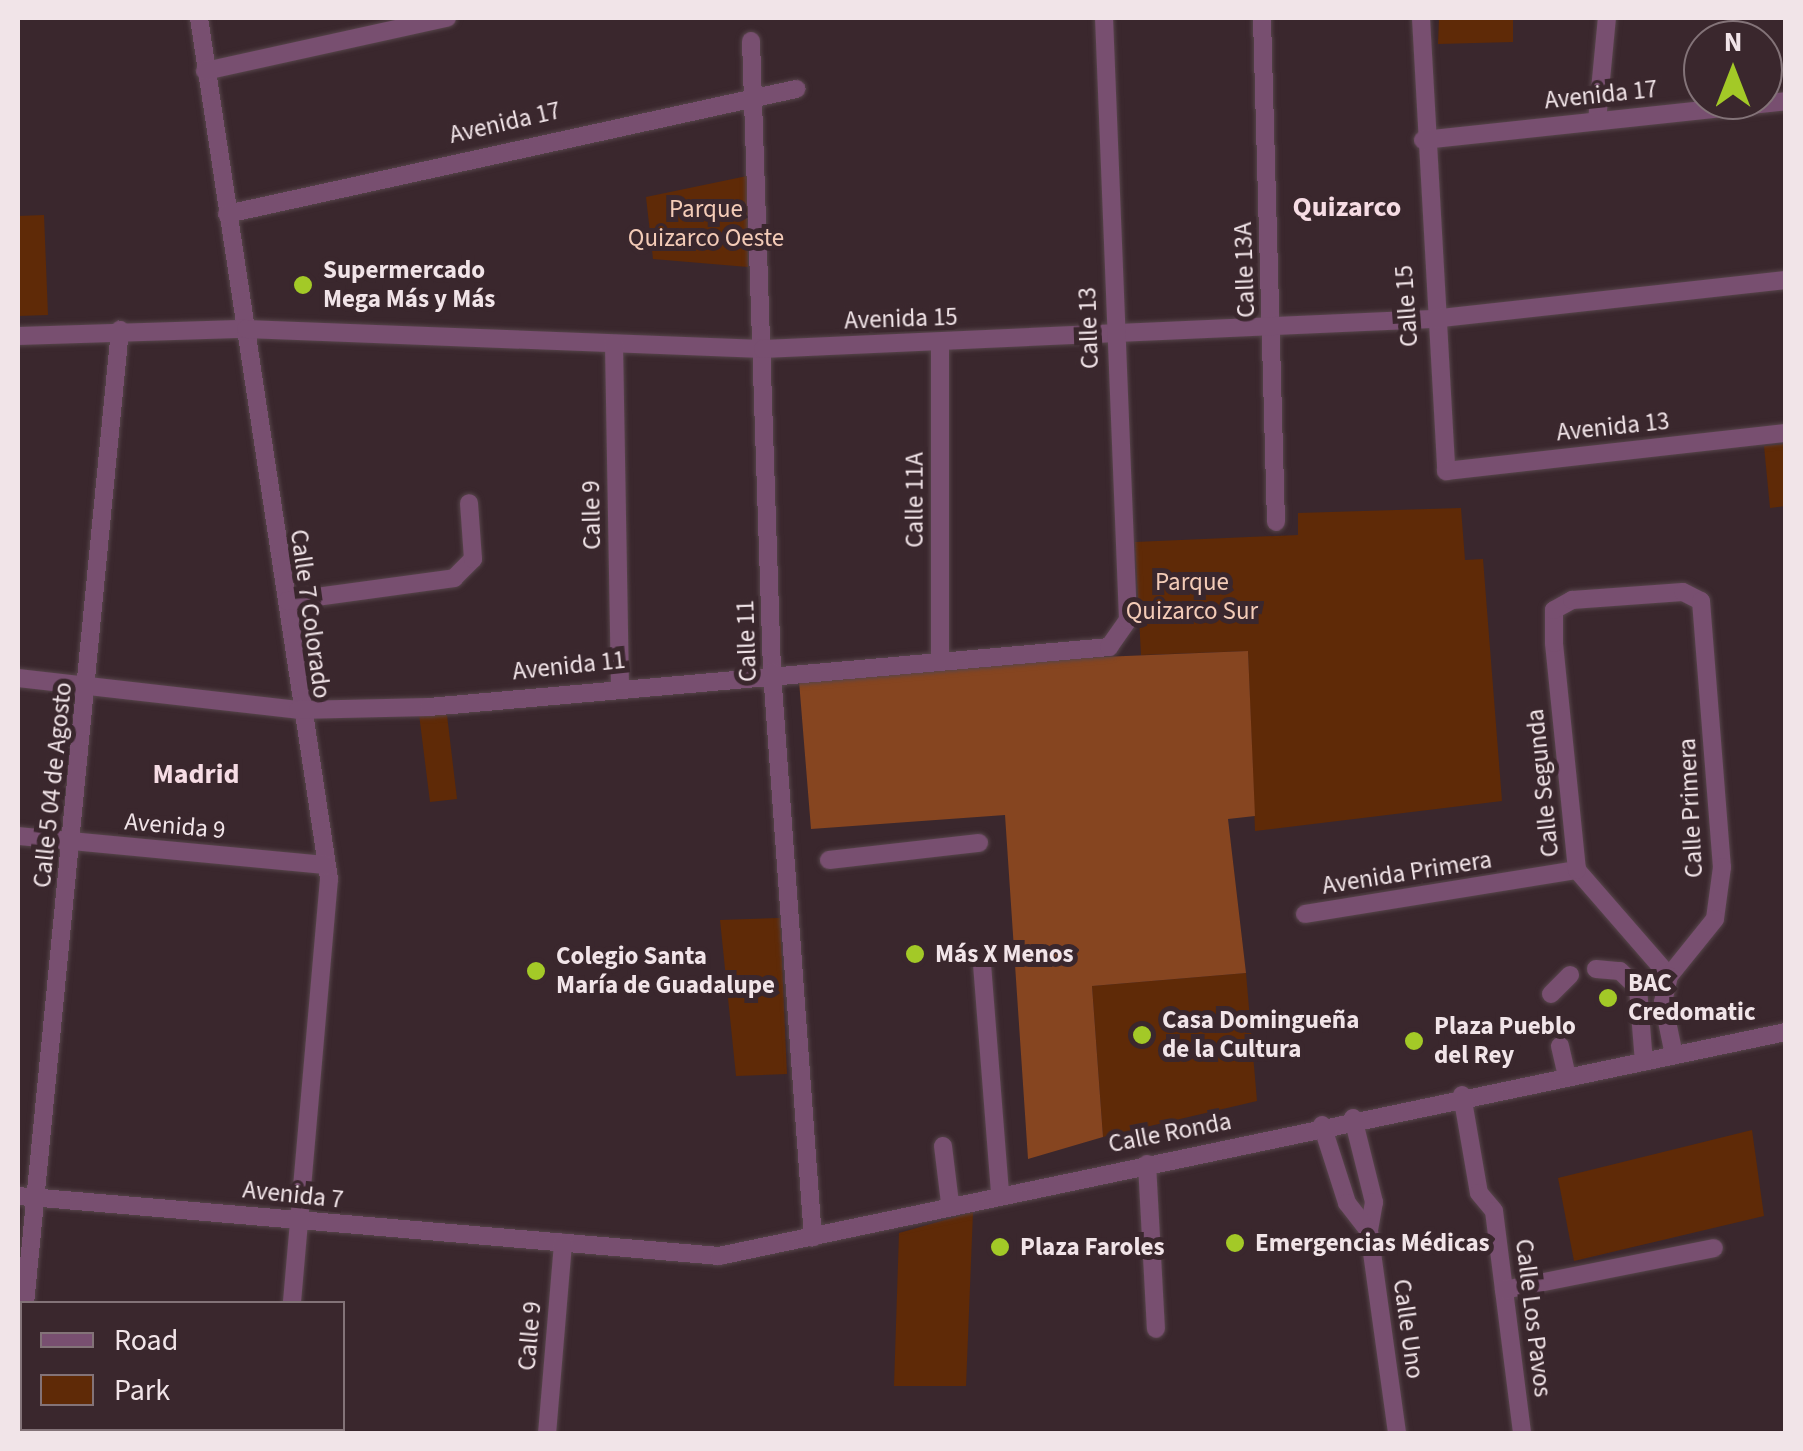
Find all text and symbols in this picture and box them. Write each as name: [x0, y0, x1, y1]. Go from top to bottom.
north arrow: [1683, 20, 1783, 120]
text: N: [1724, 22, 1742, 62]
street label: Avenida 17: [1543, 74, 1659, 116]
street label: Avenida 17: [446, 96, 564, 150]
district label: Quizarco: [1293, 190, 1401, 224]
park label: Parque Quizarco Oeste: [628, 195, 784, 254]
street label: Calle 13A: [1228, 222, 1262, 318]
place label: Supermercado Mega Más y Más: [323, 256, 495, 315]
street label: Calle 15: [1389, 264, 1425, 348]
marker: Supermercado Mega Más y Más: [292, 274, 314, 296]
street label: Calle 13: [1073, 287, 1105, 369]
street label: Avenida 15: [844, 302, 958, 336]
street label: Avenida 13: [1555, 406, 1671, 448]
street label: Calle 11A: [900, 452, 930, 548]
street label: Calle 9: [576, 480, 608, 550]
street label: Calle 7 Colorado: [283, 528, 337, 700]
park label: Parque Quizarco Sur: [1126, 568, 1258, 627]
street label: Calle 11: [731, 600, 763, 682]
street label: Avenida 11: [511, 645, 627, 687]
street label: Calle 5 04 de Agosto: [27, 681, 79, 889]
street label: Calle Segunda: [1520, 707, 1566, 859]
street label: Calle Primera: [1672, 737, 1710, 879]
district label: Madrid: [152, 757, 240, 791]
street label: Avenida 9: [123, 807, 227, 845]
street label: Avenida Primera: [1320, 845, 1494, 901]
place label: Más X Menos: [935, 939, 1074, 969]
place label: Colegio Santa María de Guadalupe: [556, 942, 775, 1001]
marker: Más X Menos: [904, 943, 926, 965]
marker: Colegio Santa María de Guadalupe: [525, 960, 547, 982]
place label: BAC Credomatic: [1628, 969, 1756, 1028]
marker: BAC Credomatic: [1597, 987, 1619, 1009]
place label: Casa Domingueña de la Cultura: [1162, 1006, 1359, 1065]
place label: Plaza Pueblo del Rey: [1434, 1012, 1576, 1071]
marker: Casa Domingueña de la Cultura: [1131, 1024, 1153, 1046]
marker: Plaza Pueblo del Rey: [1403, 1030, 1425, 1052]
street label: Calle Ronda: [1106, 1106, 1234, 1160]
street label: Avenida 7: [241, 1175, 345, 1215]
place label: Emergencias Médicas: [1255, 1228, 1490, 1258]
place label: Plaza Faroles: [1020, 1232, 1165, 1262]
marker: Emergencias Médicas: [1224, 1232, 1246, 1254]
marker: Plaza Faroles: [989, 1236, 1011, 1258]
street label: Calle Los Pavos: [1508, 1237, 1558, 1399]
street label: Calle Uno: [1386, 1277, 1430, 1381]
street label: Calle 9: [512, 1300, 548, 1372]
legend: [20, 1301, 345, 1431]
text: Road: [114, 1319, 178, 1362]
text: Park: [114, 1369, 170, 1412]

